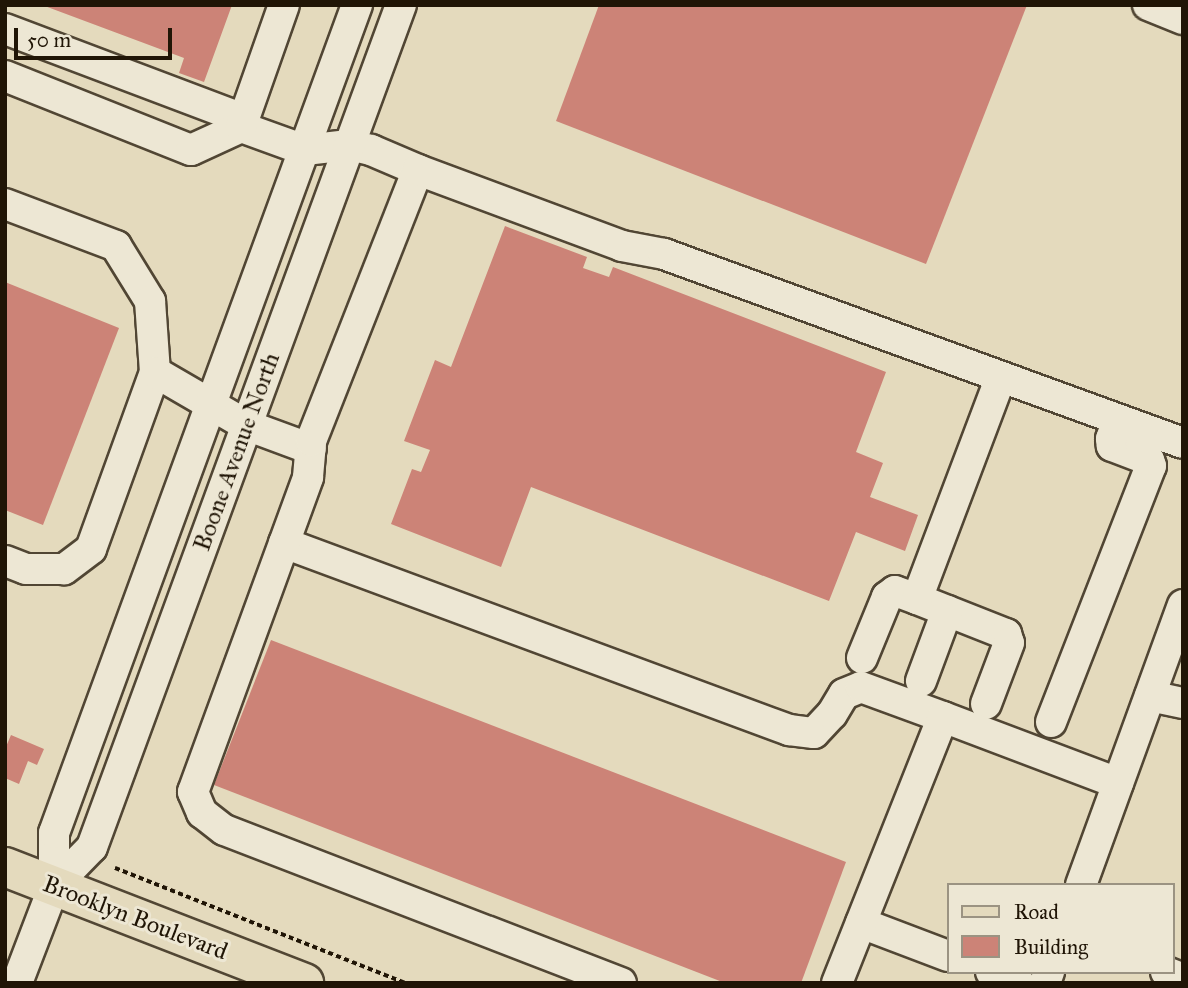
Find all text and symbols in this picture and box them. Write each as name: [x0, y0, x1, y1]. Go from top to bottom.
scale bar: [18, 14, 175, 58]
text: 50 m: [27, 27, 71, 53]
street label: Boone Avenue North: [188, 349, 286, 555]
street label: Brooklyn Boulevard: [39, 870, 231, 966]
legend: [946, 883, 1174, 974]
text: Road: [1014, 899, 1059, 925]
text: Building: [1014, 934, 1088, 960]

